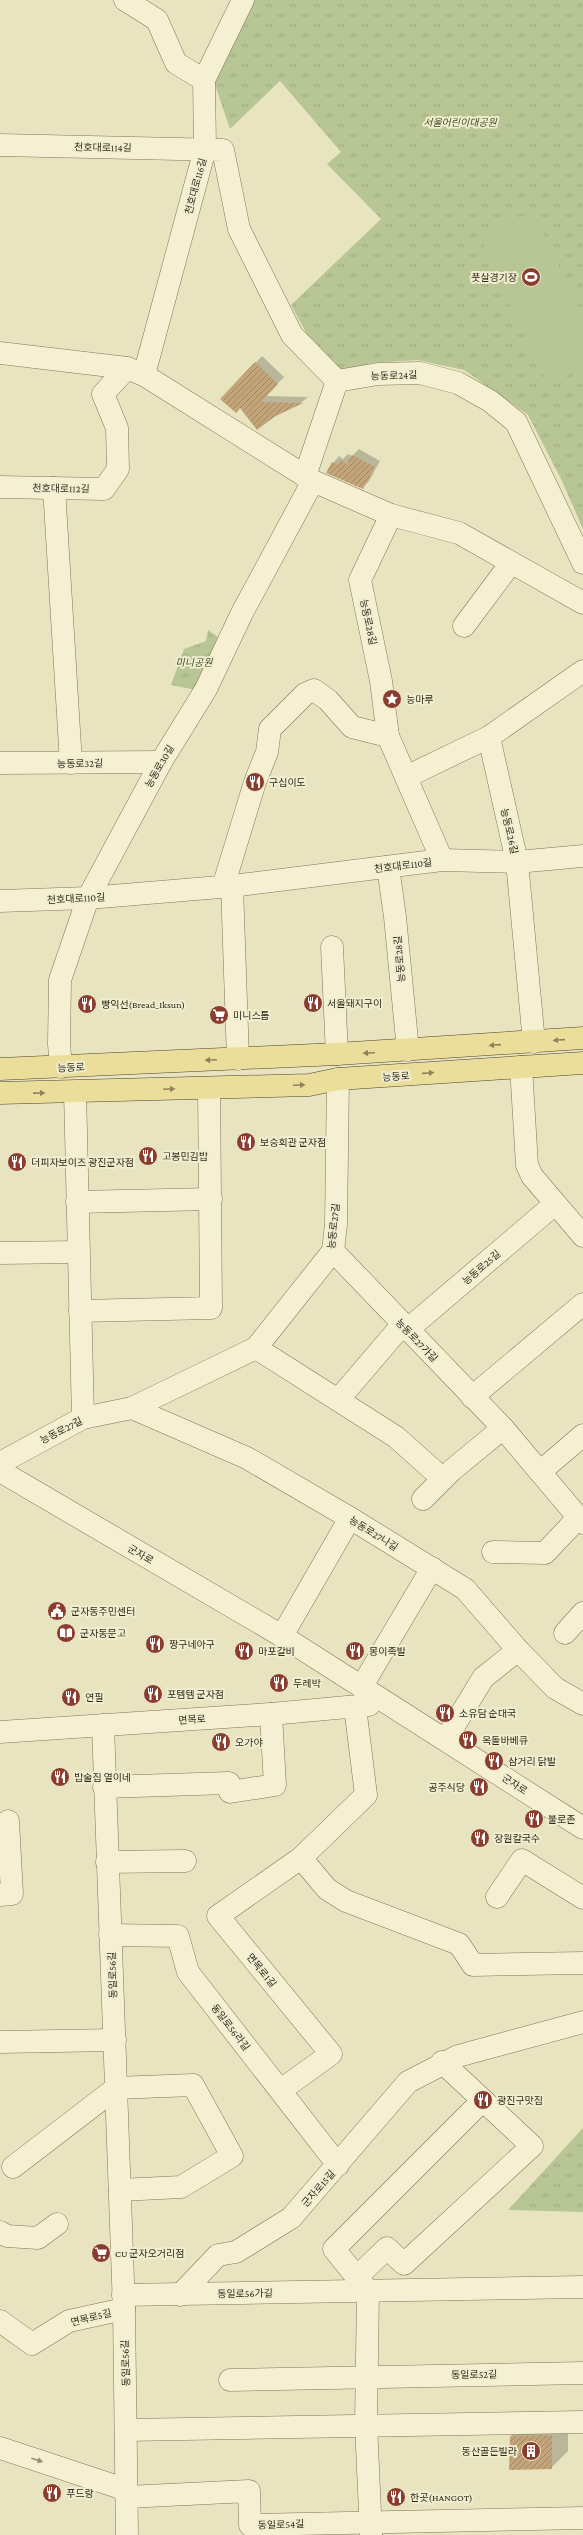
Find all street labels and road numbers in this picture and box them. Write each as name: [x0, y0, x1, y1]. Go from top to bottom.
street label: 천호대로114길: [74, 141, 132, 154]
street label: 천호대로116길: [183, 157, 208, 215]
street label: 능동로24길: [370, 369, 418, 382]
street label: 천호대로112길: [32, 482, 90, 495]
street label: 능동로28길: [358, 598, 379, 646]
street label: 능동로30길: [143, 743, 176, 789]
street label: 능동로32길: [57, 758, 103, 769]
street label: 능동로26길: [499, 807, 520, 855]
street label: 천호대로110길: [373, 856, 433, 875]
street label: 천호대로110길: [47, 891, 105, 906]
street label: 능동로28길: [392, 935, 407, 983]
street label: 능동로: [57, 1061, 85, 1074]
street label: 능동로: [382, 1070, 410, 1083]
street label: 능동로27길: [326, 1203, 341, 1250]
street label: 능동로25길: [460, 1248, 502, 1287]
street label: 능동로27가길: [393, 1317, 440, 1364]
street label: 능동로27길: [38, 1415, 84, 1446]
street label: 능동로27나길: [347, 1514, 400, 1553]
street label: 군자로: [126, 1543, 155, 1566]
street label: 면목로: [178, 1713, 206, 1726]
street label: 군자로: [500, 1772, 529, 1797]
street label: 면목로1길: [245, 1951, 279, 1989]
street label: 동일로56길: [106, 1952, 119, 1998]
street label: 동일로56라길: [209, 2002, 252, 2053]
street label: 군자로15길: [300, 2168, 337, 2209]
street label: 동일로56가길: [217, 2288, 273, 2299]
street label: 면목로5길: [70, 2307, 113, 2328]
street label: 동일로56길: [119, 2340, 132, 2386]
street label: 동일로52길: [451, 2369, 497, 2380]
street label: 동일로54길: [258, 2518, 305, 2531]

